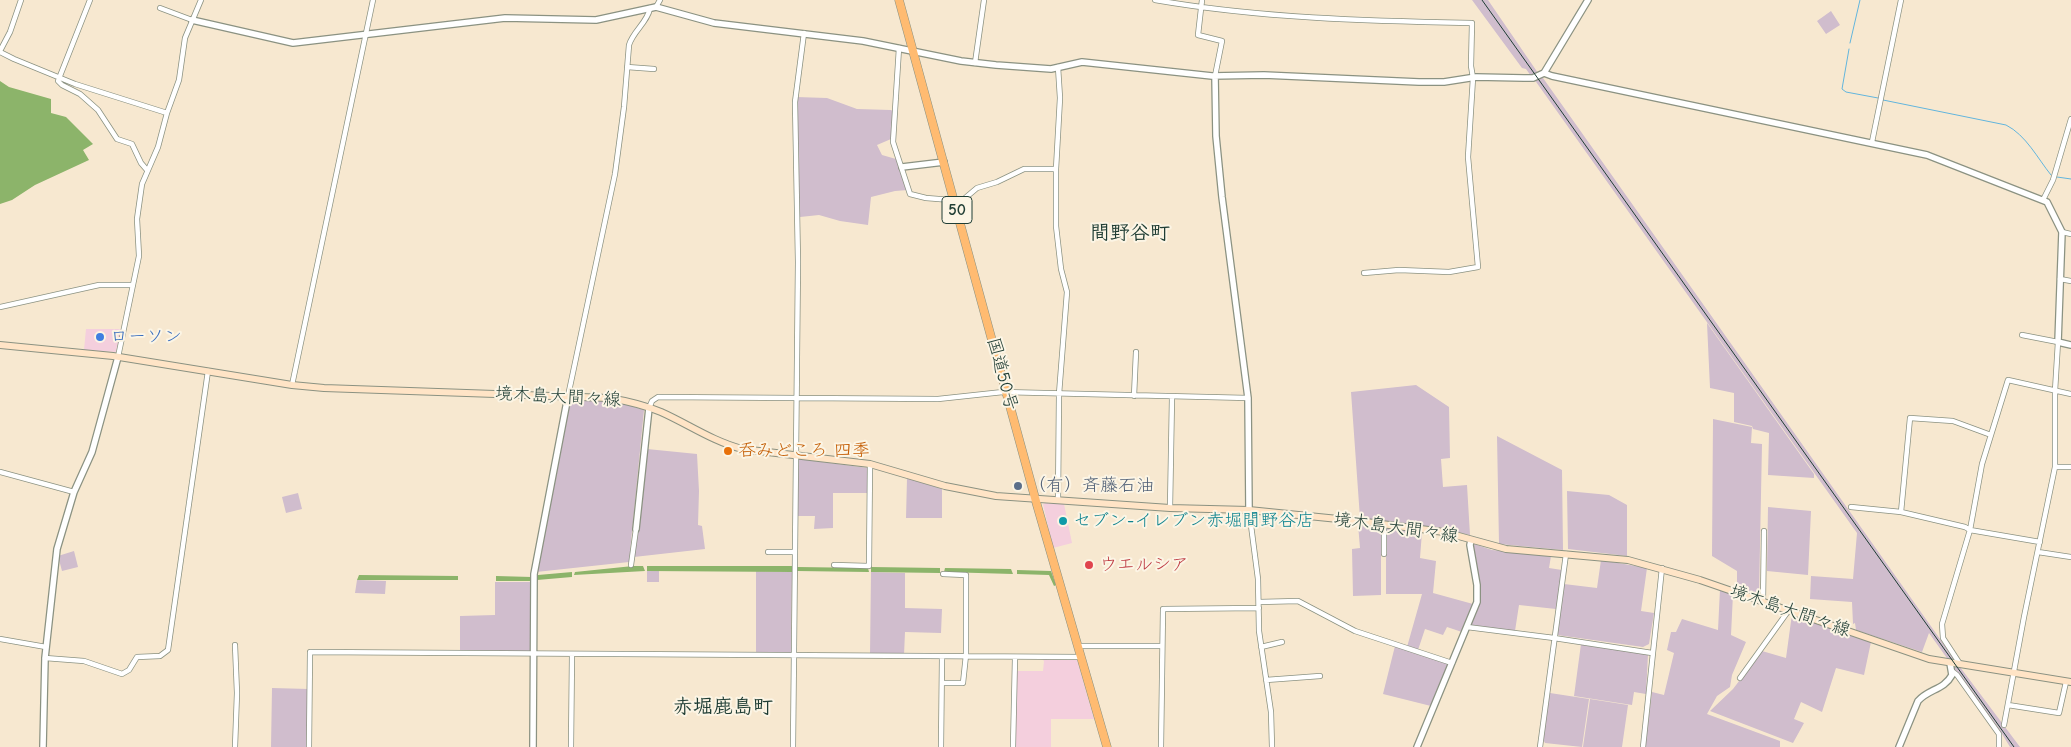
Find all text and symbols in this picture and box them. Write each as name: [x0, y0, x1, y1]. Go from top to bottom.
road number: 50: [942, 196, 972, 224]
district label: 間野谷町: [1090, 221, 1170, 245]
place label: ローソン: [110, 326, 182, 348]
marker: ローソン: [94, 331, 106, 343]
street label: 国道50号: [982, 335, 1022, 413]
street label: 境木島大間々線: [495, 383, 621, 411]
place label: 呑みどころ 四季: [738, 440, 870, 462]
marker: 呑みどころ 四季: [722, 445, 734, 457]
place label: （有）斉藤石油: [1028, 475, 1154, 497]
marker: （有）斉藤石油: [1012, 480, 1024, 492]
street label: 境木島大間々線: [1332, 509, 1460, 547]
place label: セブン-イレブン赤堀間野谷店: [1073, 510, 1314, 532]
marker: セブン-イレブン赤堀間野谷店: [1057, 515, 1069, 527]
place label: ウエルシア: [1099, 554, 1189, 576]
marker: ウエルシア: [1083, 559, 1095, 571]
street label: 境木島大間々線: [1727, 580, 1853, 642]
district label: 赤堀鹿島町: [673, 695, 773, 719]

